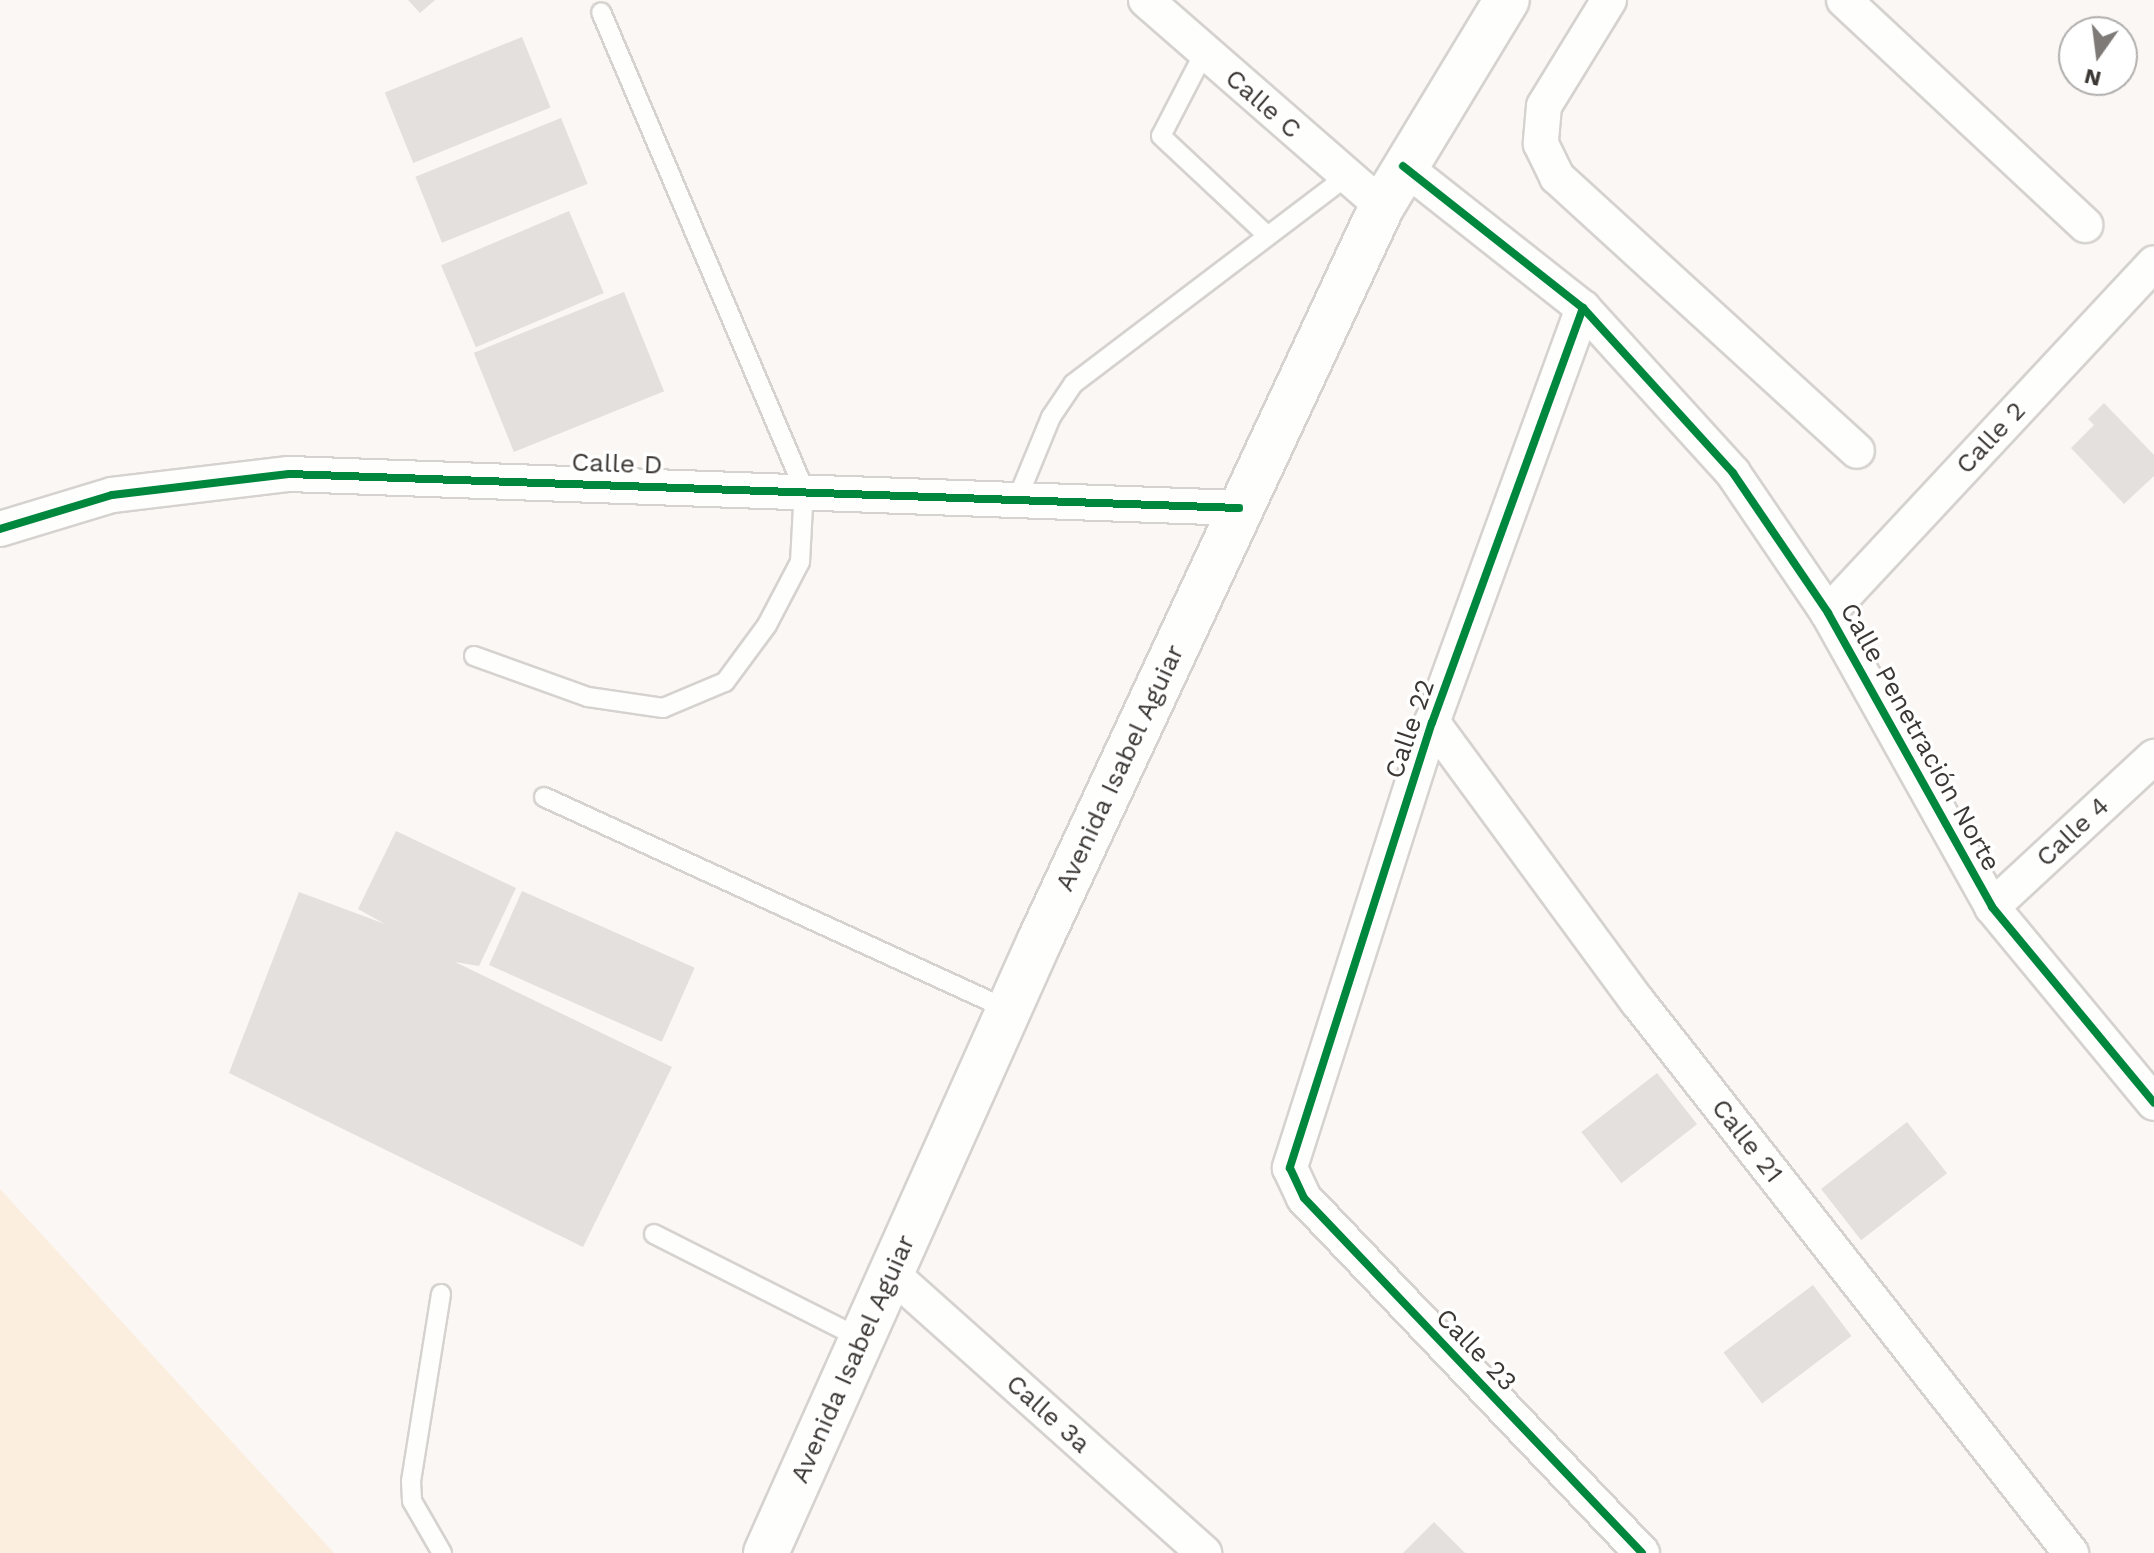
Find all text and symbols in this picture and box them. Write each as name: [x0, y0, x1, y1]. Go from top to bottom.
north arrow: [2058, 16, 2138, 96]
street label: Calle C: [1219, 63, 1307, 145]
text: N: [2082, 64, 2103, 92]
street label: Calle 2: [1950, 395, 2032, 481]
street label: Calle D: [571, 447, 663, 481]
street label: Calle Penetración Norte: [1833, 597, 2007, 877]
street label: Avenida Isabel Aguiar: [1049, 639, 1191, 897]
street label: Calle 22: [1379, 675, 1441, 783]
street label: Calle 4: [2030, 791, 2116, 873]
street label: Calle 21: [1705, 1093, 1789, 1189]
street label: Avenida Isabel Aguiar: [784, 1229, 922, 1489]
street label: Calle 23: [1429, 1302, 1523, 1398]
street label: Calle 3a: [1000, 1368, 1096, 1460]

